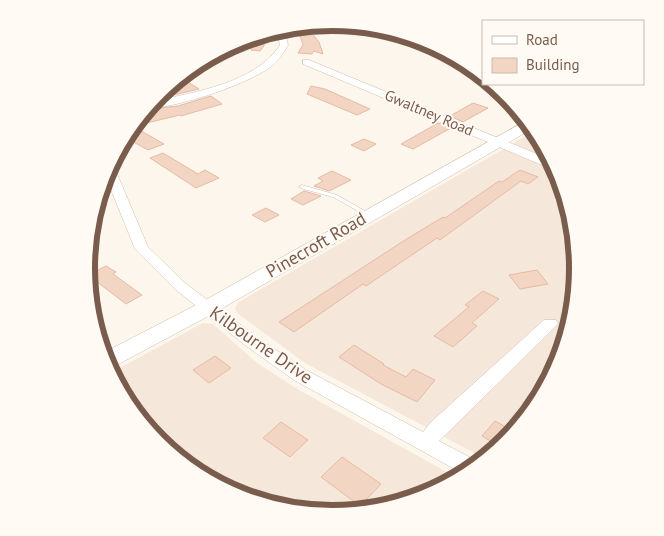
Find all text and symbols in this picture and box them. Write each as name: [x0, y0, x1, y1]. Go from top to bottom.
legend: [482, 20, 644, 85]
text: Road: [526, 30, 558, 49]
text: Building: [526, 55, 580, 74]
street label: Gwaltney Road: [382, 85, 477, 140]
street label: Pinecroft Road: [262, 207, 370, 282]
street label: Kilbourne Drive: [205, 301, 317, 389]

